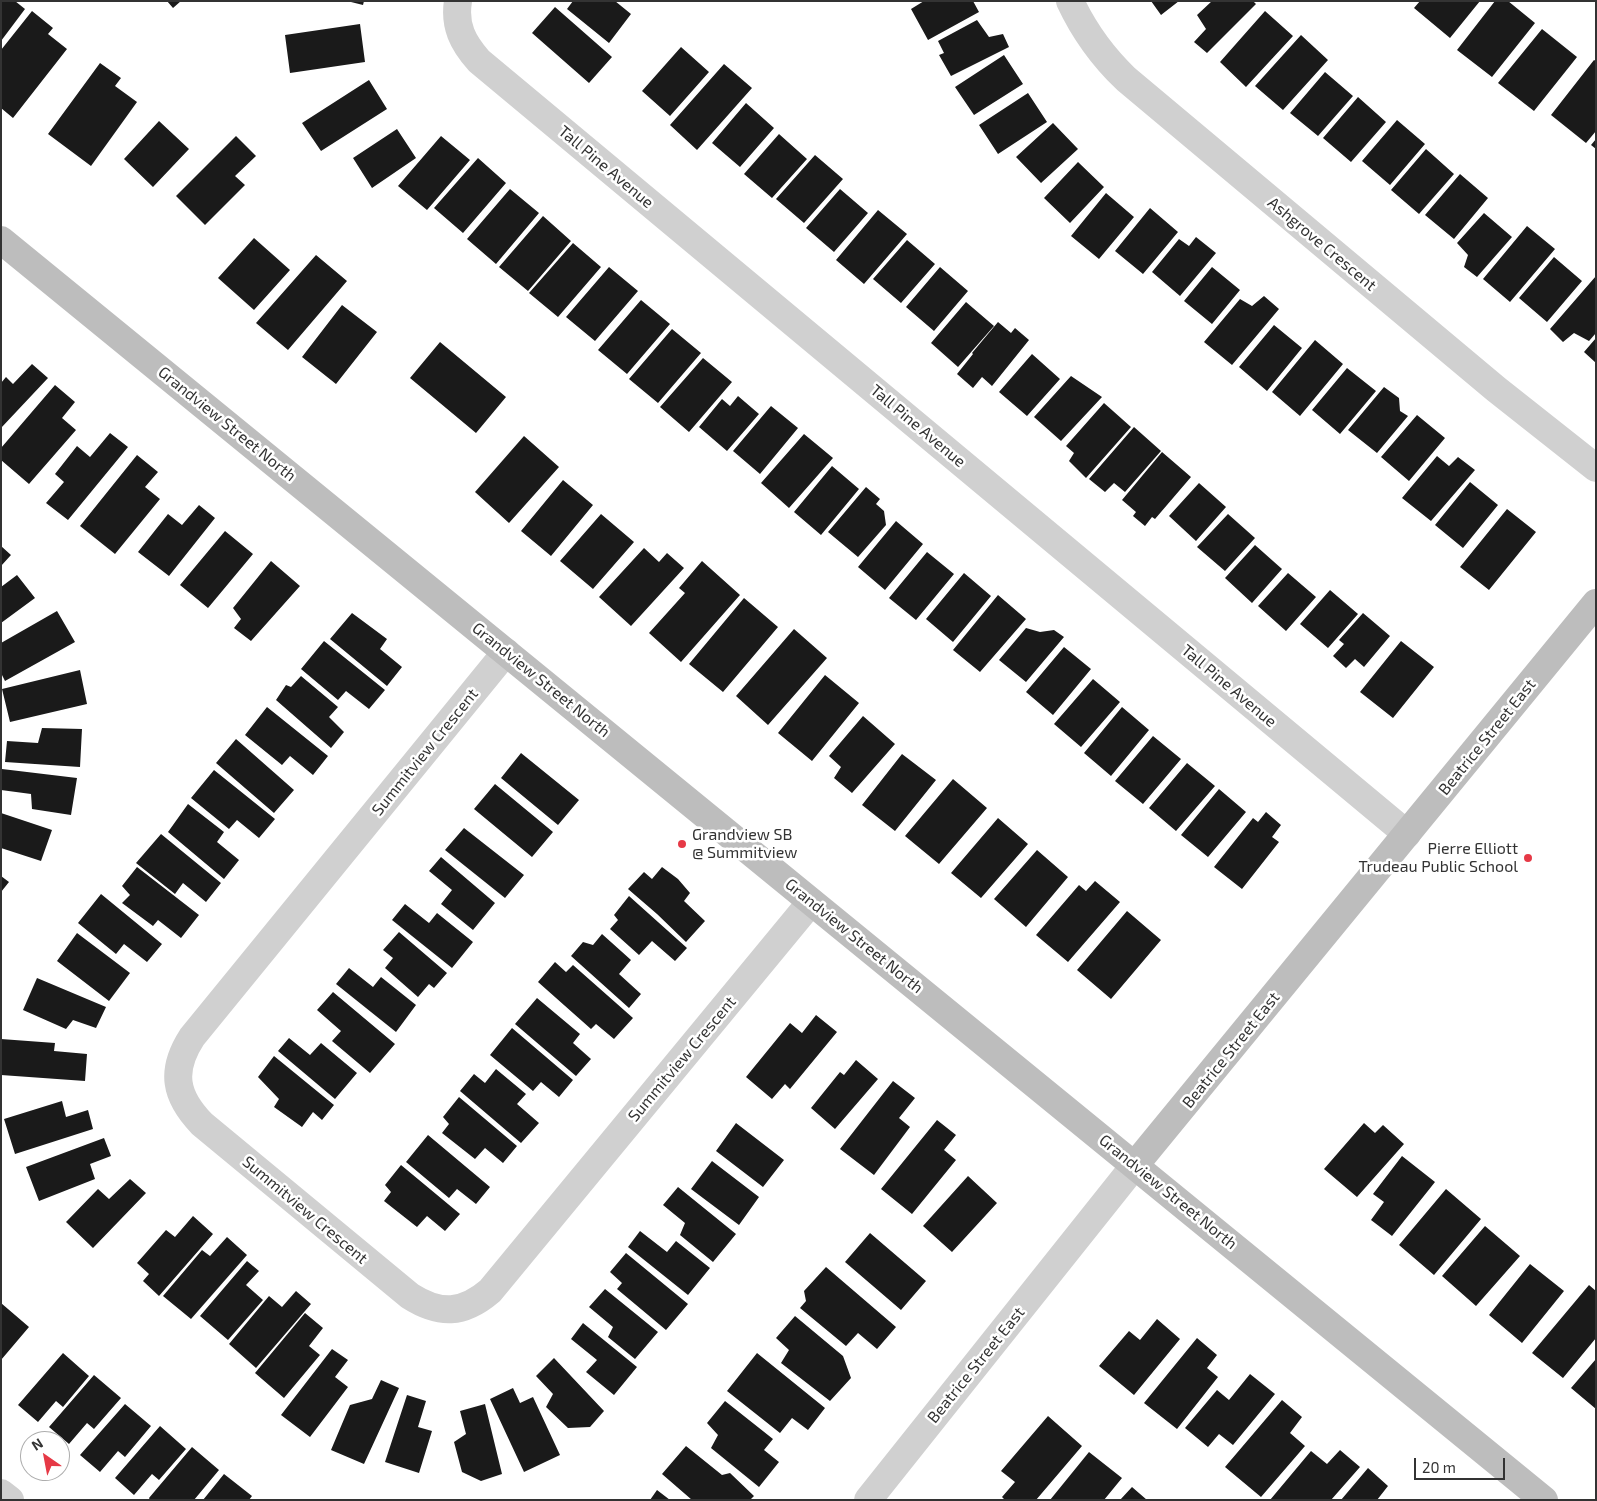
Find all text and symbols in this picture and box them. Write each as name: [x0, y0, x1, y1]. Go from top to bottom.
street label: Tall Pine Avenue: [555, 122, 657, 212]
street label: Ashgrove Crescent: [1264, 193, 1380, 295]
street label: Grandview Street North: [154, 363, 300, 485]
street label: Tall Pine Avenue: [867, 381, 969, 471]
street label: Grandview Street North: [468, 619, 614, 741]
street label: Tall Pine Avenue: [1178, 641, 1280, 731]
street label: Beatrice Street East: [1434, 675, 1540, 799]
street label: Summitview Crescent: [368, 685, 482, 819]
place label: Grandview SB @ Summitview: [692, 825, 797, 863]
marker: Grandview SB @ Summitview: [676, 838, 688, 850]
place label: Pierre Elliott Trudeau Public School: [1359, 839, 1518, 877]
marker: Pierre Elliott Trudeau Public School: [1522, 852, 1534, 864]
street label: Grandview Street North: [781, 875, 927, 997]
street label: Beatrice Street East: [1178, 988, 1284, 1112]
street label: Summitview Crescent: [624, 992, 740, 1126]
street label: Grandview Street North: [1095, 1131, 1241, 1253]
street label: Summitview Crescent: [238, 1152, 372, 1268]
street label: Beatrice Street East: [923, 1303, 1029, 1427]
north arrow: [20, 1431, 70, 1481]
text: N: [28, 1434, 46, 1454]
scale bar: [1417, 1448, 1508, 1480]
text: 20 m: [1422, 1458, 1456, 1476]

